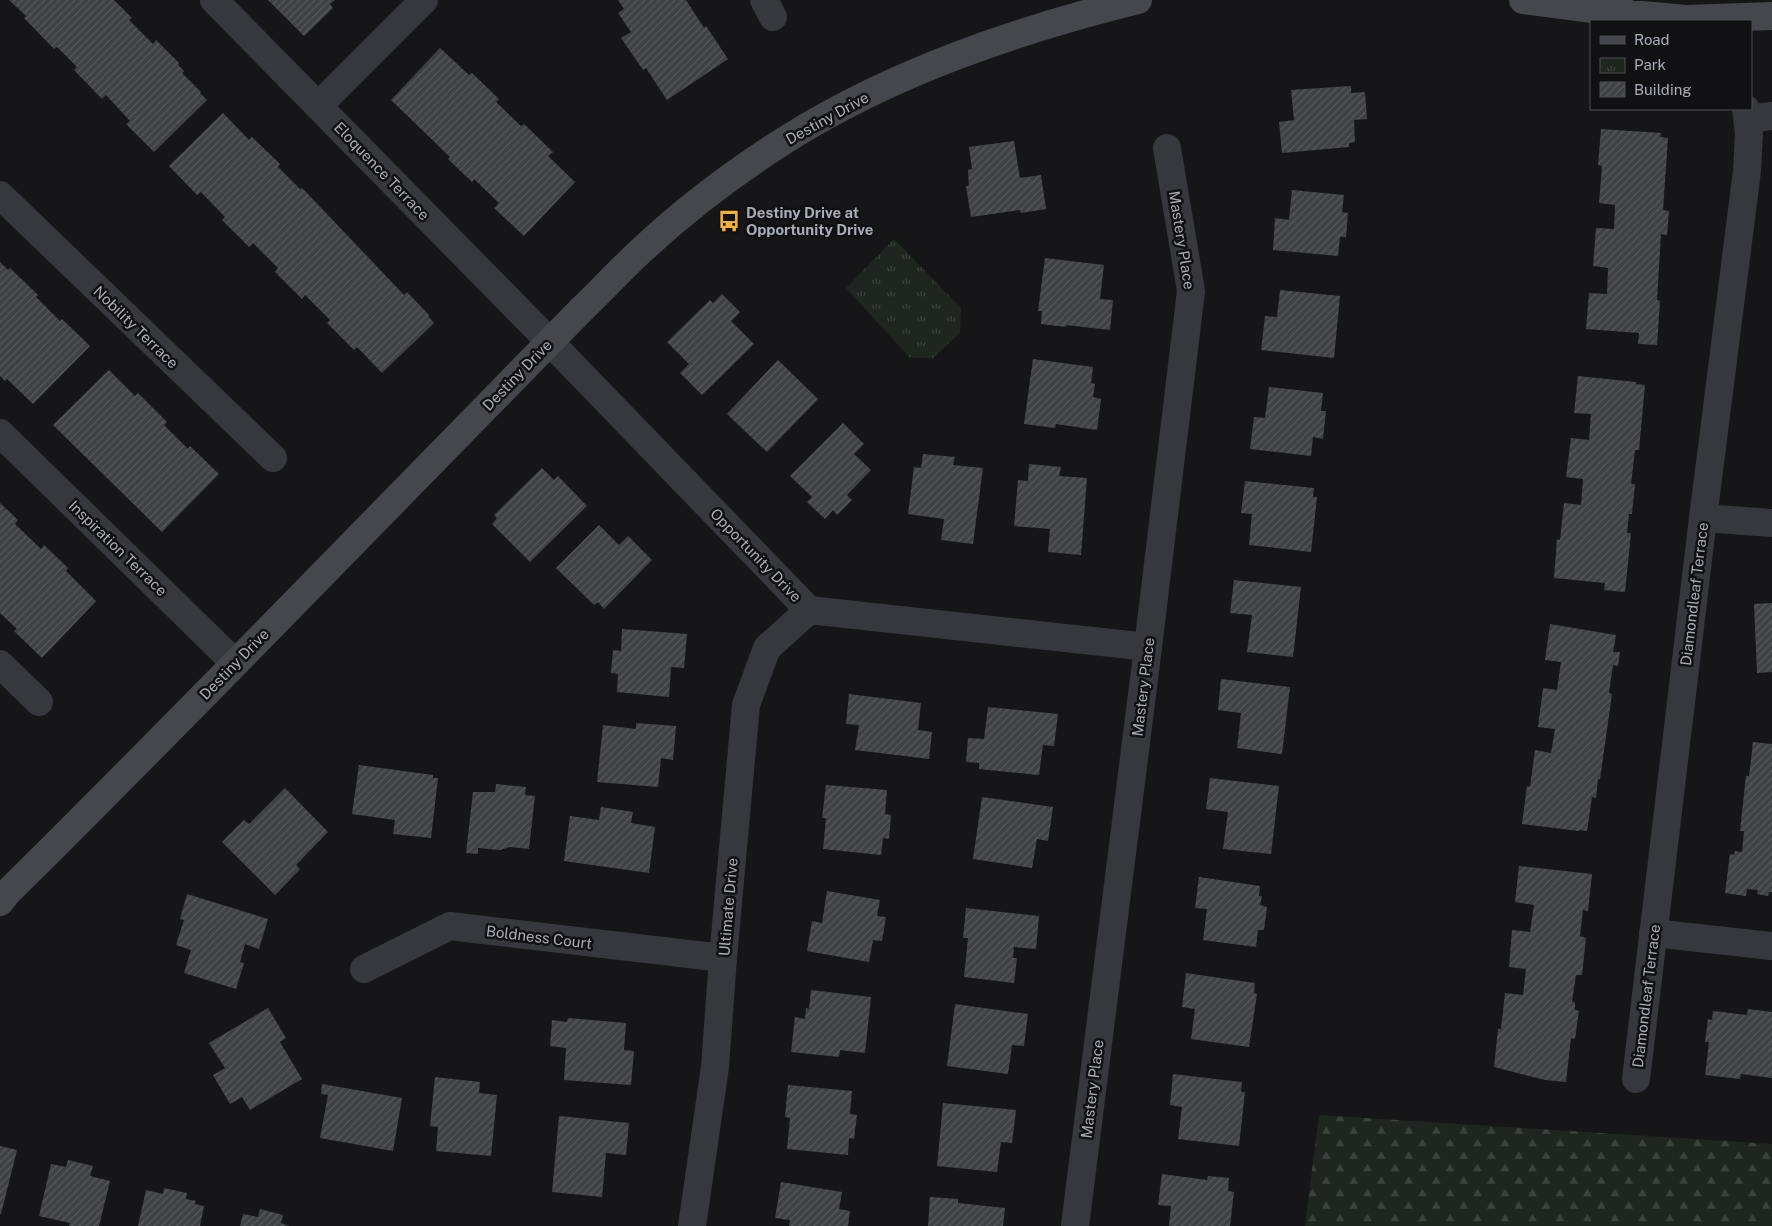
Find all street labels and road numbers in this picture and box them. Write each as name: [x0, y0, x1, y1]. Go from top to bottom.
street label: Destiny Drive: [783, 88, 871, 148]
street label: Eloquence Terrace: [331, 119, 433, 223]
street label: Mastery Place: [1166, 189, 1198, 291]
street label: Nobility Terrace: [90, 282, 182, 372]
street label: Destiny Drive: [479, 336, 555, 414]
street label: Inspiration Terrace: [65, 497, 171, 599]
street label: Opportunity Drive: [707, 505, 805, 605]
street label: Diamondleaf Terrace: [1677, 521, 1711, 667]
street label: Destiny Drive: [196, 625, 272, 703]
street label: Mastery Place: [1128, 637, 1158, 737]
street label: Ultimate Drive: [715, 857, 741, 957]
street label: Boldness Court: [485, 922, 593, 952]
street label: Diamondleaf Terrace: [1629, 923, 1663, 1069]
street label: Mastery Place: [1077, 1039, 1107, 1139]

